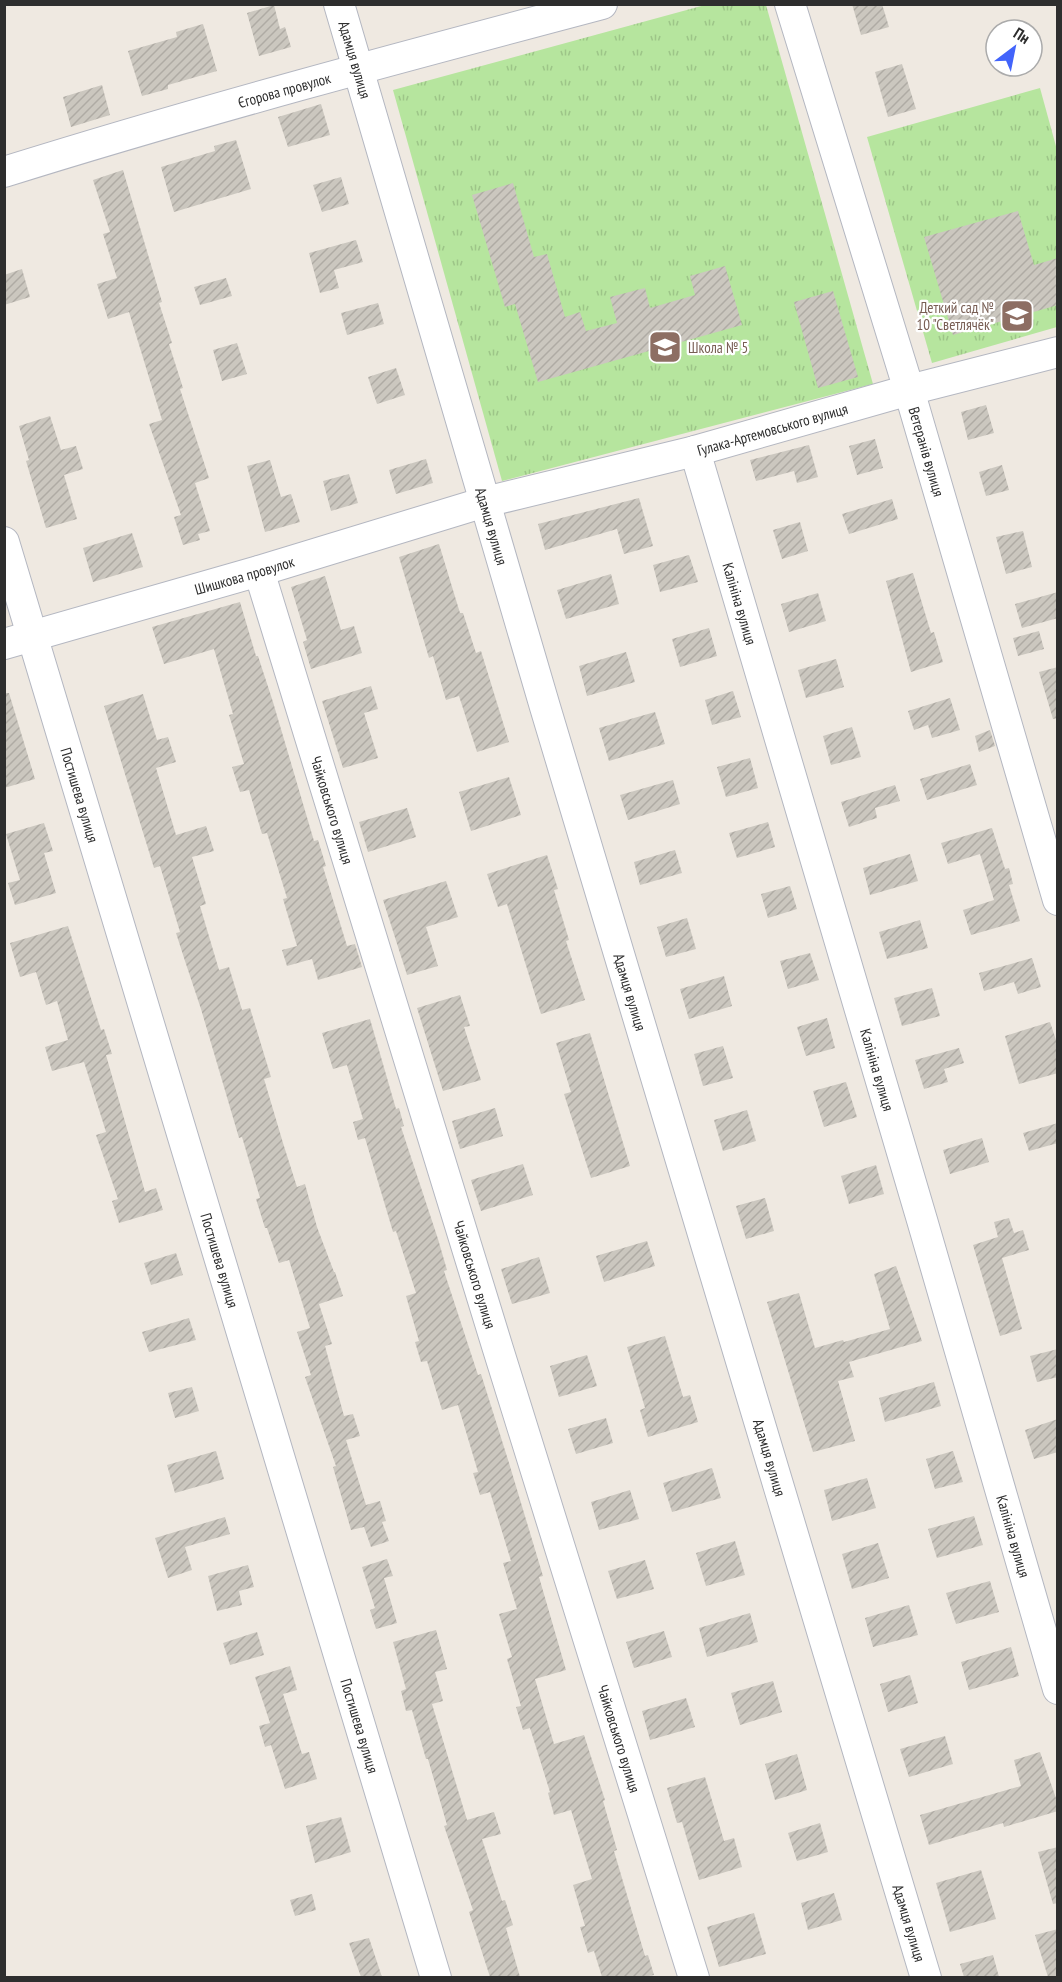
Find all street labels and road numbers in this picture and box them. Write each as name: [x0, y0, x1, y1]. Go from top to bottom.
street label: Адамця вулиця: [335, 19, 376, 101]
street label: Єгорова провулок: [236, 68, 333, 112]
street label: Гулака-Артемовського вулиця: [695, 398, 850, 459]
street label: Ветеранів вулиця: [905, 405, 949, 499]
street label: Адамця вулиця: [472, 485, 512, 567]
street label: Шишкова провулок: [192, 551, 297, 598]
street label: Калініна вулиця: [719, 560, 761, 647]
street label: Постишева вулиця: [57, 745, 103, 845]
street label: Чайковського вулиця: [307, 754, 358, 866]
street label: Адамця вулиця: [610, 951, 651, 1033]
street label: Калініна вулиця: [856, 1026, 899, 1113]
street label: Постишева вулиця: [197, 1211, 243, 1310]
street label: Чайковського вулиця: [450, 1218, 501, 1331]
street label: Адамця вулиця: [749, 1417, 791, 1499]
street label: Калініна вулиця: [993, 1493, 1035, 1580]
street label: Постишева вулиця: [337, 1676, 383, 1775]
street label: Чайковського вулиця: [594, 1682, 645, 1795]
street label: Адамця вулиця: [889, 1882, 930, 1964]

